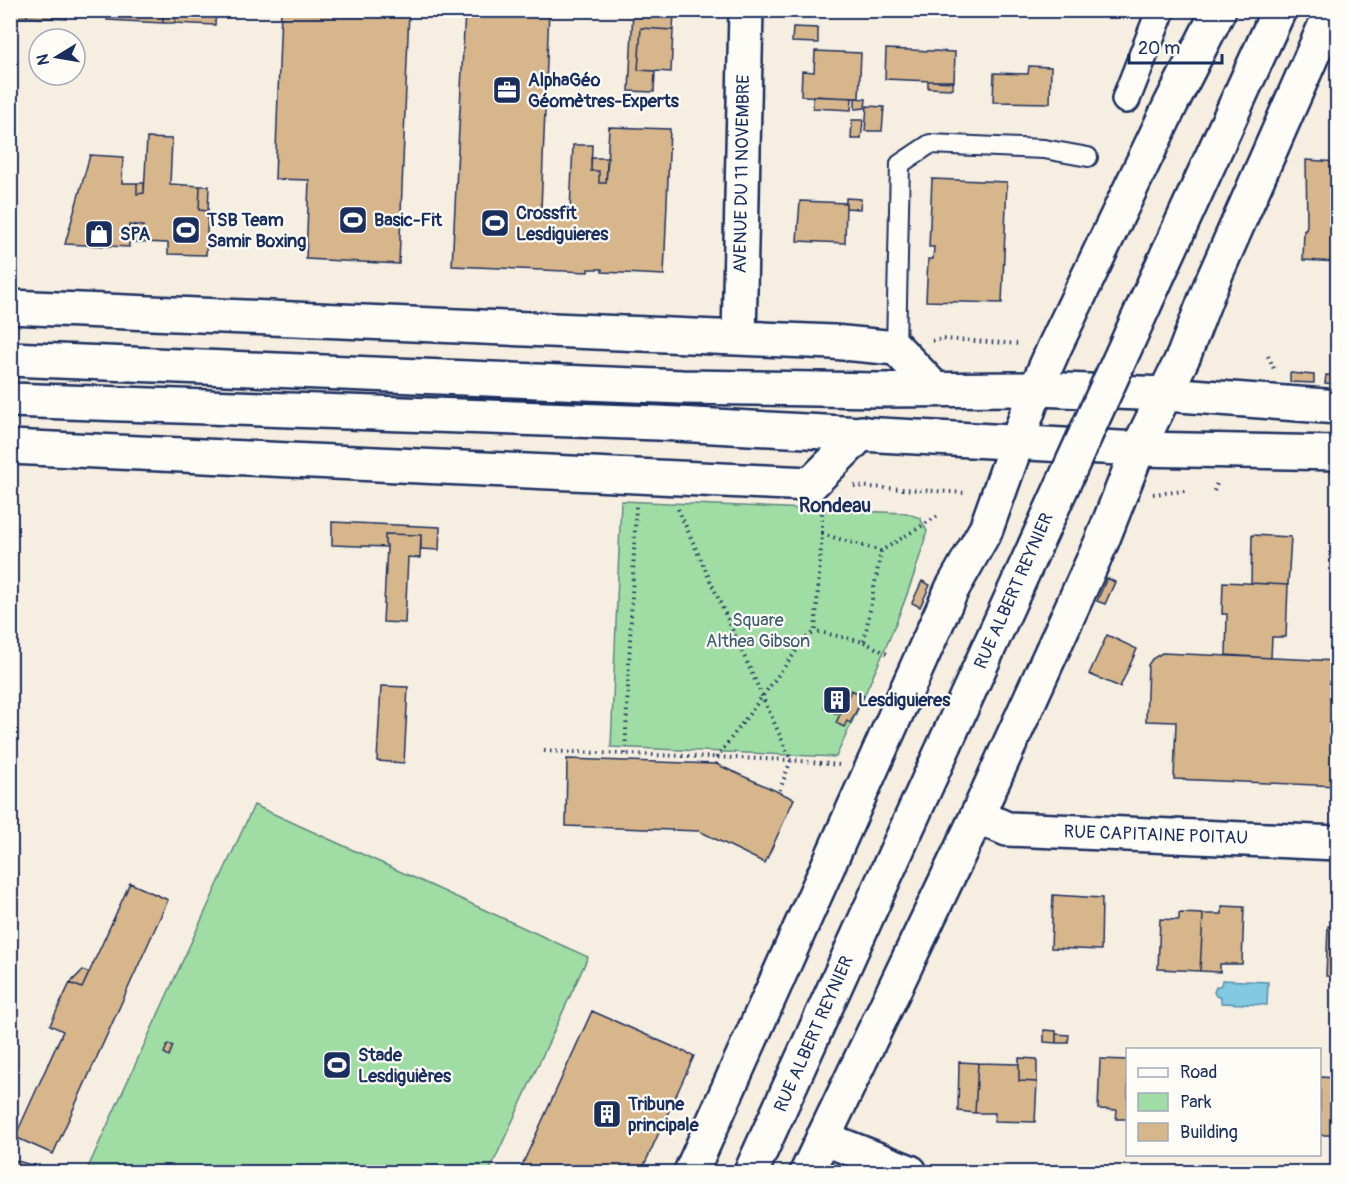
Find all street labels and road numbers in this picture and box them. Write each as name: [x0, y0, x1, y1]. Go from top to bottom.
street label: AVENUE DU 11 NOVEMBRE: [729, 74, 755, 274]
street label: RUE ALBERT REYNIER: [969, 509, 1059, 673]
street label: RUE CAPITAINE POITAU: [1063, 820, 1249, 850]
street label: RUE ALBERT REYNIER: [769, 952, 859, 1116]

